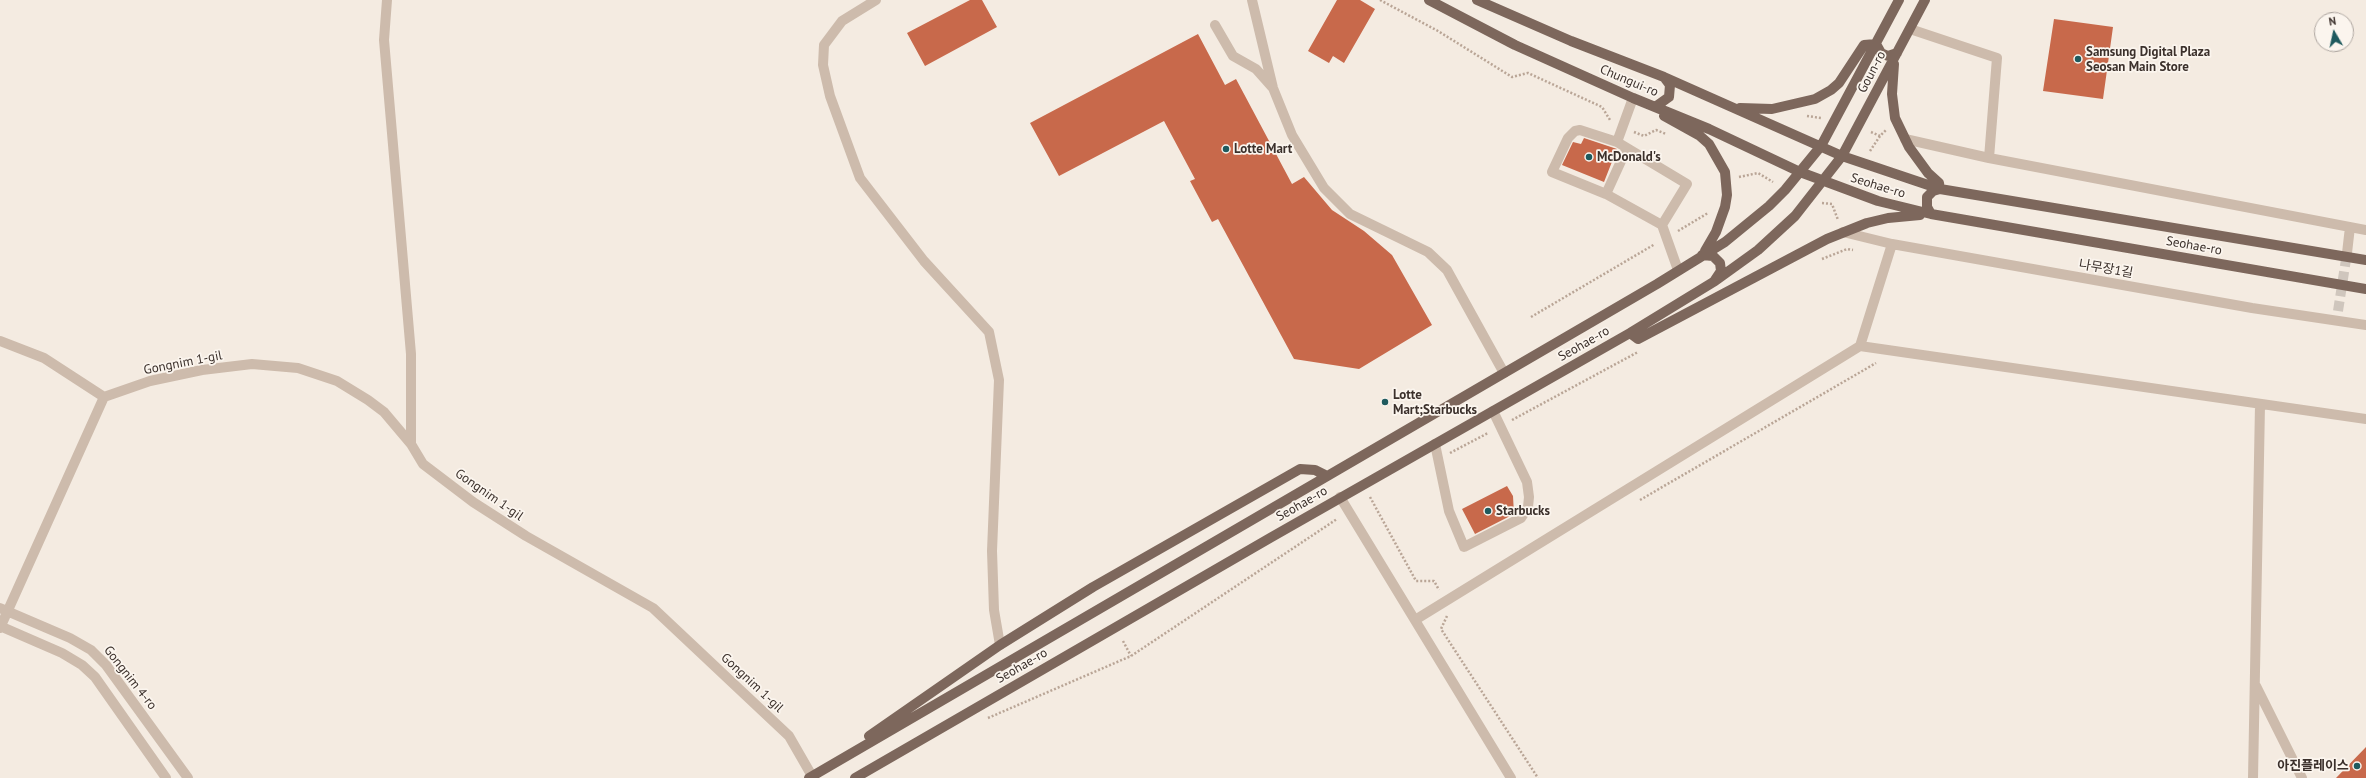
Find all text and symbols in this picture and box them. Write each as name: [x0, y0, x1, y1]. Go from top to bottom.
north arrow: [2314, 12, 2354, 52]
text: N: [2328, 14, 2337, 29]
place label: Samsung Digital Plaza Seosan Main Store: [2086, 44, 2210, 75]
street label: Goun-ro: [1855, 48, 1889, 96]
marker: Samsung Digital Plaza Seosan Main Store: [2073, 54, 2083, 64]
street label: Chungui-ro: [1597, 62, 1661, 100]
place label: Lotte Mart: [1234, 141, 1292, 157]
marker: Lotte Mart: [1221, 144, 1231, 154]
place label: McDonald's: [1597, 149, 1661, 165]
marker: McDonald's: [1584, 152, 1594, 162]
street label: Seohae-ro: [1849, 170, 1907, 202]
street label: Seohae-ro: [2165, 233, 2223, 259]
street label: 나무장1길: [2078, 257, 2134, 281]
street label: Seohae-ro: [1556, 323, 1612, 365]
street label: Gongnim 1-gil: [142, 348, 224, 378]
place label: Lotte Mart;Starbucks: [1393, 387, 1477, 418]
marker: Lotte Mart;Starbucks: [1380, 397, 1390, 407]
street label: Gongnim 1-gil: [452, 466, 526, 524]
street label: Seohae-ro: [1274, 483, 1330, 525]
place label: Starbucks: [1496, 503, 1550, 519]
marker: Starbucks: [1483, 506, 1493, 516]
street label: Gongnim 4-ro: [100, 643, 160, 713]
street label: Seohae-ro: [994, 645, 1050, 687]
street label: Gongnim 1-gil: [718, 650, 786, 716]
place label: 아진플레이스: [2277, 758, 2349, 774]
marker: 아진플레이스: [2352, 761, 2362, 771]

